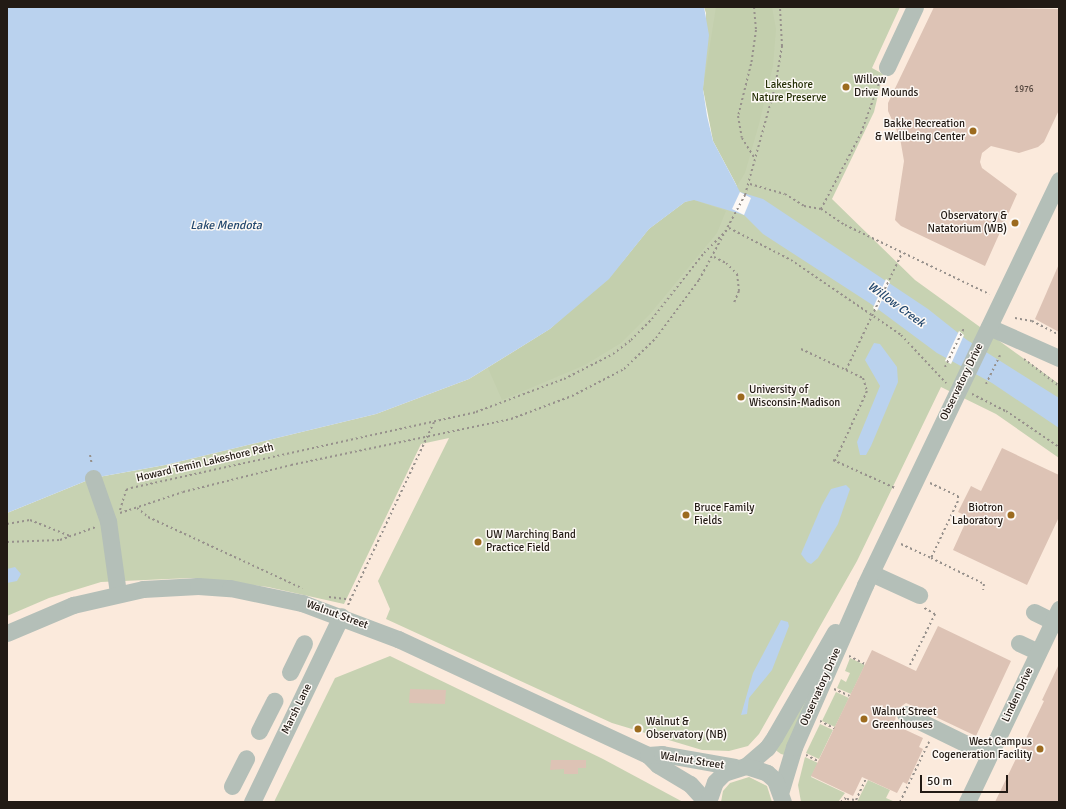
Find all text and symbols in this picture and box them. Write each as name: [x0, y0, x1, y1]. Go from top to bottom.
place label: Willow Drive Mounds: [854, 74, 918, 100]
park label: Lakeshore Nature Preserve: [751, 79, 827, 105]
marker: Willow Drive Mounds: [841, 82, 851, 92]
house number: 1976: [1014, 85, 1034, 95]
place label: Bakke Recreation & Wellbeing Center: [875, 118, 965, 144]
marker: Bakke Recreation & Wellbeing Center: [968, 126, 978, 136]
place label: Observatory & Natatorium (WB): [928, 210, 1007, 236]
marker: Observatory & Natatorium (WB): [1010, 218, 1020, 228]
water label: Lake Mendota: [190, 219, 262, 233]
water label: Willow Creek: [865, 279, 927, 331]
street label: Observatory Drive: [938, 341, 986, 423]
place label: University of Wisconsin-Madison: [749, 384, 840, 410]
marker: University of Wisconsin-Madison: [736, 392, 746, 402]
street label: Howard Temin Lakeshore Path: [135, 441, 275, 485]
place label: Bruce Family Fields: [694, 502, 755, 528]
place label: Biotron Laboratory: [952, 502, 1003, 528]
marker: Bruce Family Fields: [681, 510, 691, 520]
marker: Biotron Laboratory: [1006, 510, 1016, 520]
place label: UW Marching Band Practice Field: [486, 529, 576, 555]
marker: UW Marching Band Practice Field: [473, 537, 483, 547]
street label: Walnut Street: [304, 598, 370, 632]
street label: Observatory Drive: [798, 646, 844, 728]
street label: Linden Drive: [1000, 666, 1036, 724]
street label: Marsh Lane: [279, 682, 315, 736]
place label: Walnut Street Greenhouses: [872, 706, 937, 732]
marker: Walnut Street Greenhouses: [859, 714, 869, 724]
place label: Walnut & Observatory (NB): [646, 716, 727, 742]
marker: Walnut & Observatory (NB): [633, 724, 643, 734]
place label: West Campus Cogeneration Facility: [932, 736, 1032, 762]
marker: West Campus Cogeneration Facility: [1035, 744, 1045, 754]
street label: Walnut Street: [659, 749, 725, 773]
scale bar: [922, 767, 1010, 793]
text: 50 m: [927, 774, 952, 789]

